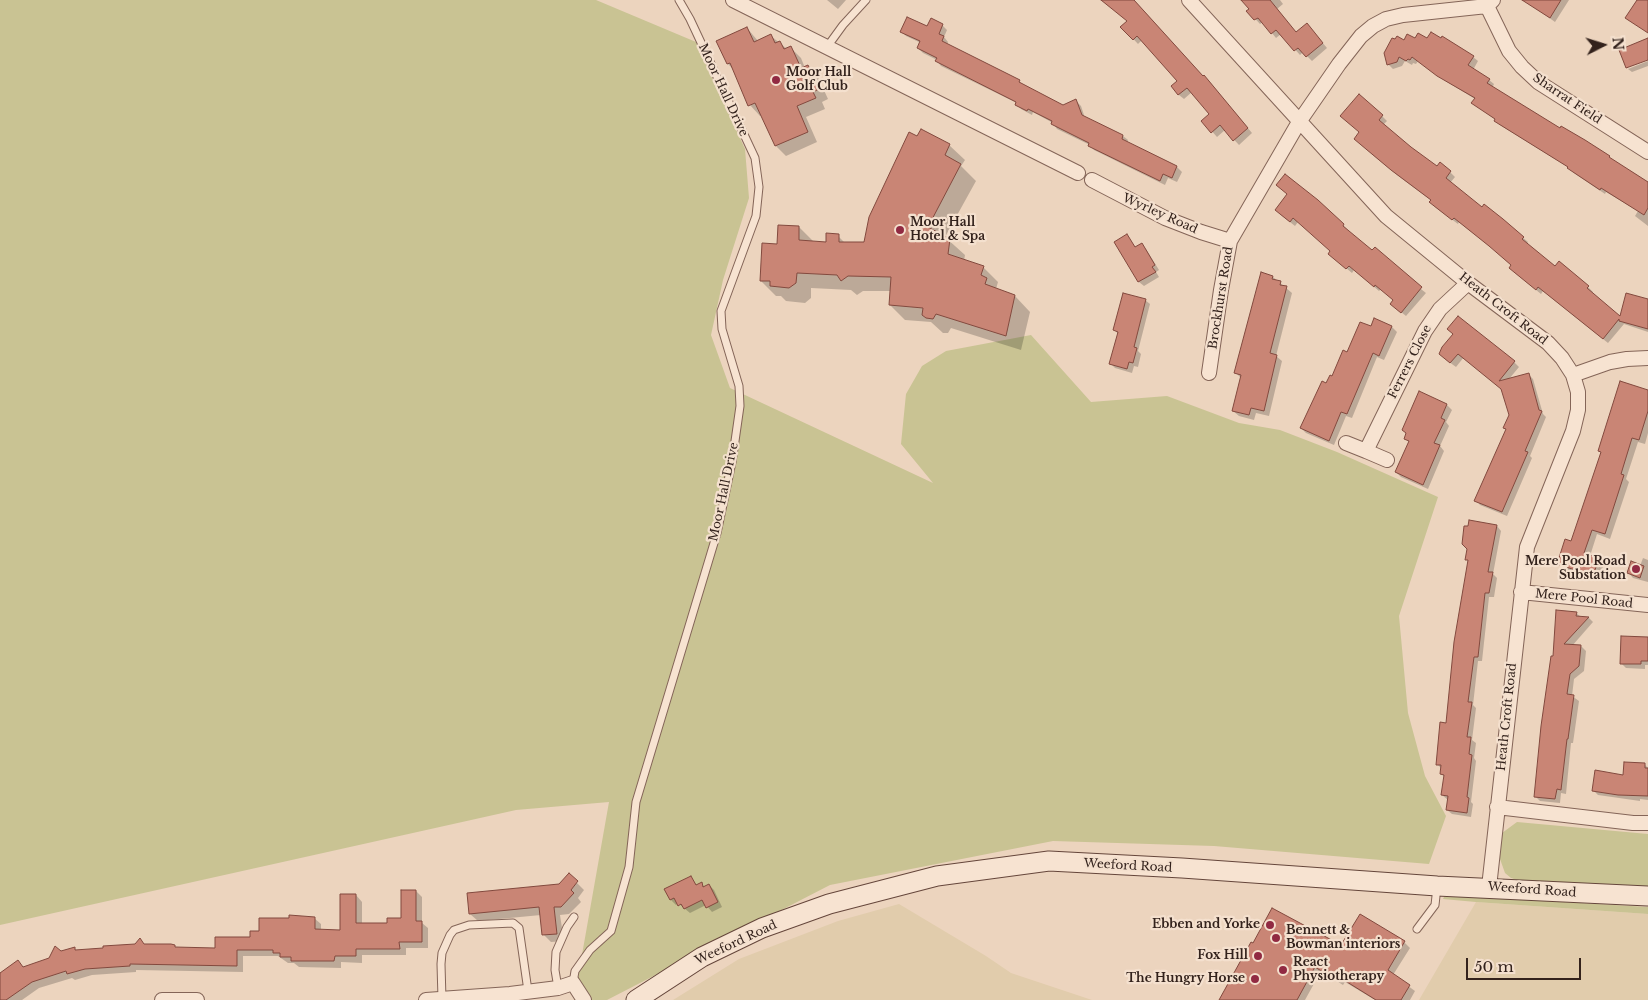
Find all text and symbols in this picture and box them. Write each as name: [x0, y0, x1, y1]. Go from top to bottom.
north arrow: [1578, 20, 1628, 70]
text: N: [1608, 36, 1627, 51]
street label: Moor Hall Drive: [695, 41, 751, 139]
place label: Moor Hall Golf Club: [786, 66, 851, 94]
street label: Sharrat Field: [1530, 71, 1604, 127]
marker: Moor Hall Golf Club: [770, 74, 782, 86]
street label: Wyrley Road: [1120, 191, 1200, 237]
place label: Moor Hall Hotel & Spa: [910, 216, 985, 244]
marker: Moor Hall Hotel & Spa: [894, 224, 906, 236]
street label: Brockhurst Road: [1206, 246, 1236, 350]
street label: Heath Croft Road: [1456, 270, 1550, 348]
street label: Ferrers Close: [1385, 323, 1435, 401]
street label: Moor Hall Drive: [706, 441, 742, 543]
place label: Mere Pool Road Substation: [1525, 555, 1626, 583]
marker: Mere Pool Road Substation: [1630, 563, 1642, 575]
street label: Mere Pool Road: [1534, 587, 1634, 611]
street label: Heath Croft Road: [1494, 662, 1520, 772]
street label: Weeford Road: [1083, 856, 1173, 876]
street label: Weeford Road: [1487, 880, 1577, 900]
street label: Weeford Road: [693, 918, 779, 968]
place label: Ebben and Yorke: [1152, 918, 1260, 932]
marker: Ebben and Yorke: [1264, 919, 1276, 931]
place label: Bennett & Bowman interiors: [1286, 924, 1400, 952]
marker: Bennett & Bowman interiors: [1270, 932, 1282, 944]
scale bar: [1468, 948, 1583, 980]
place label: Fox Hill: [1197, 949, 1248, 963]
marker: Fox Hill: [1252, 950, 1264, 962]
place label: React Physiotherapy: [1293, 956, 1384, 984]
text: 50 m: [1474, 957, 1514, 976]
marker: React Physiotherapy: [1277, 964, 1289, 976]
place label: The Hungry Horse: [1126, 972, 1245, 986]
marker: The Hungry Horse: [1249, 973, 1261, 985]

